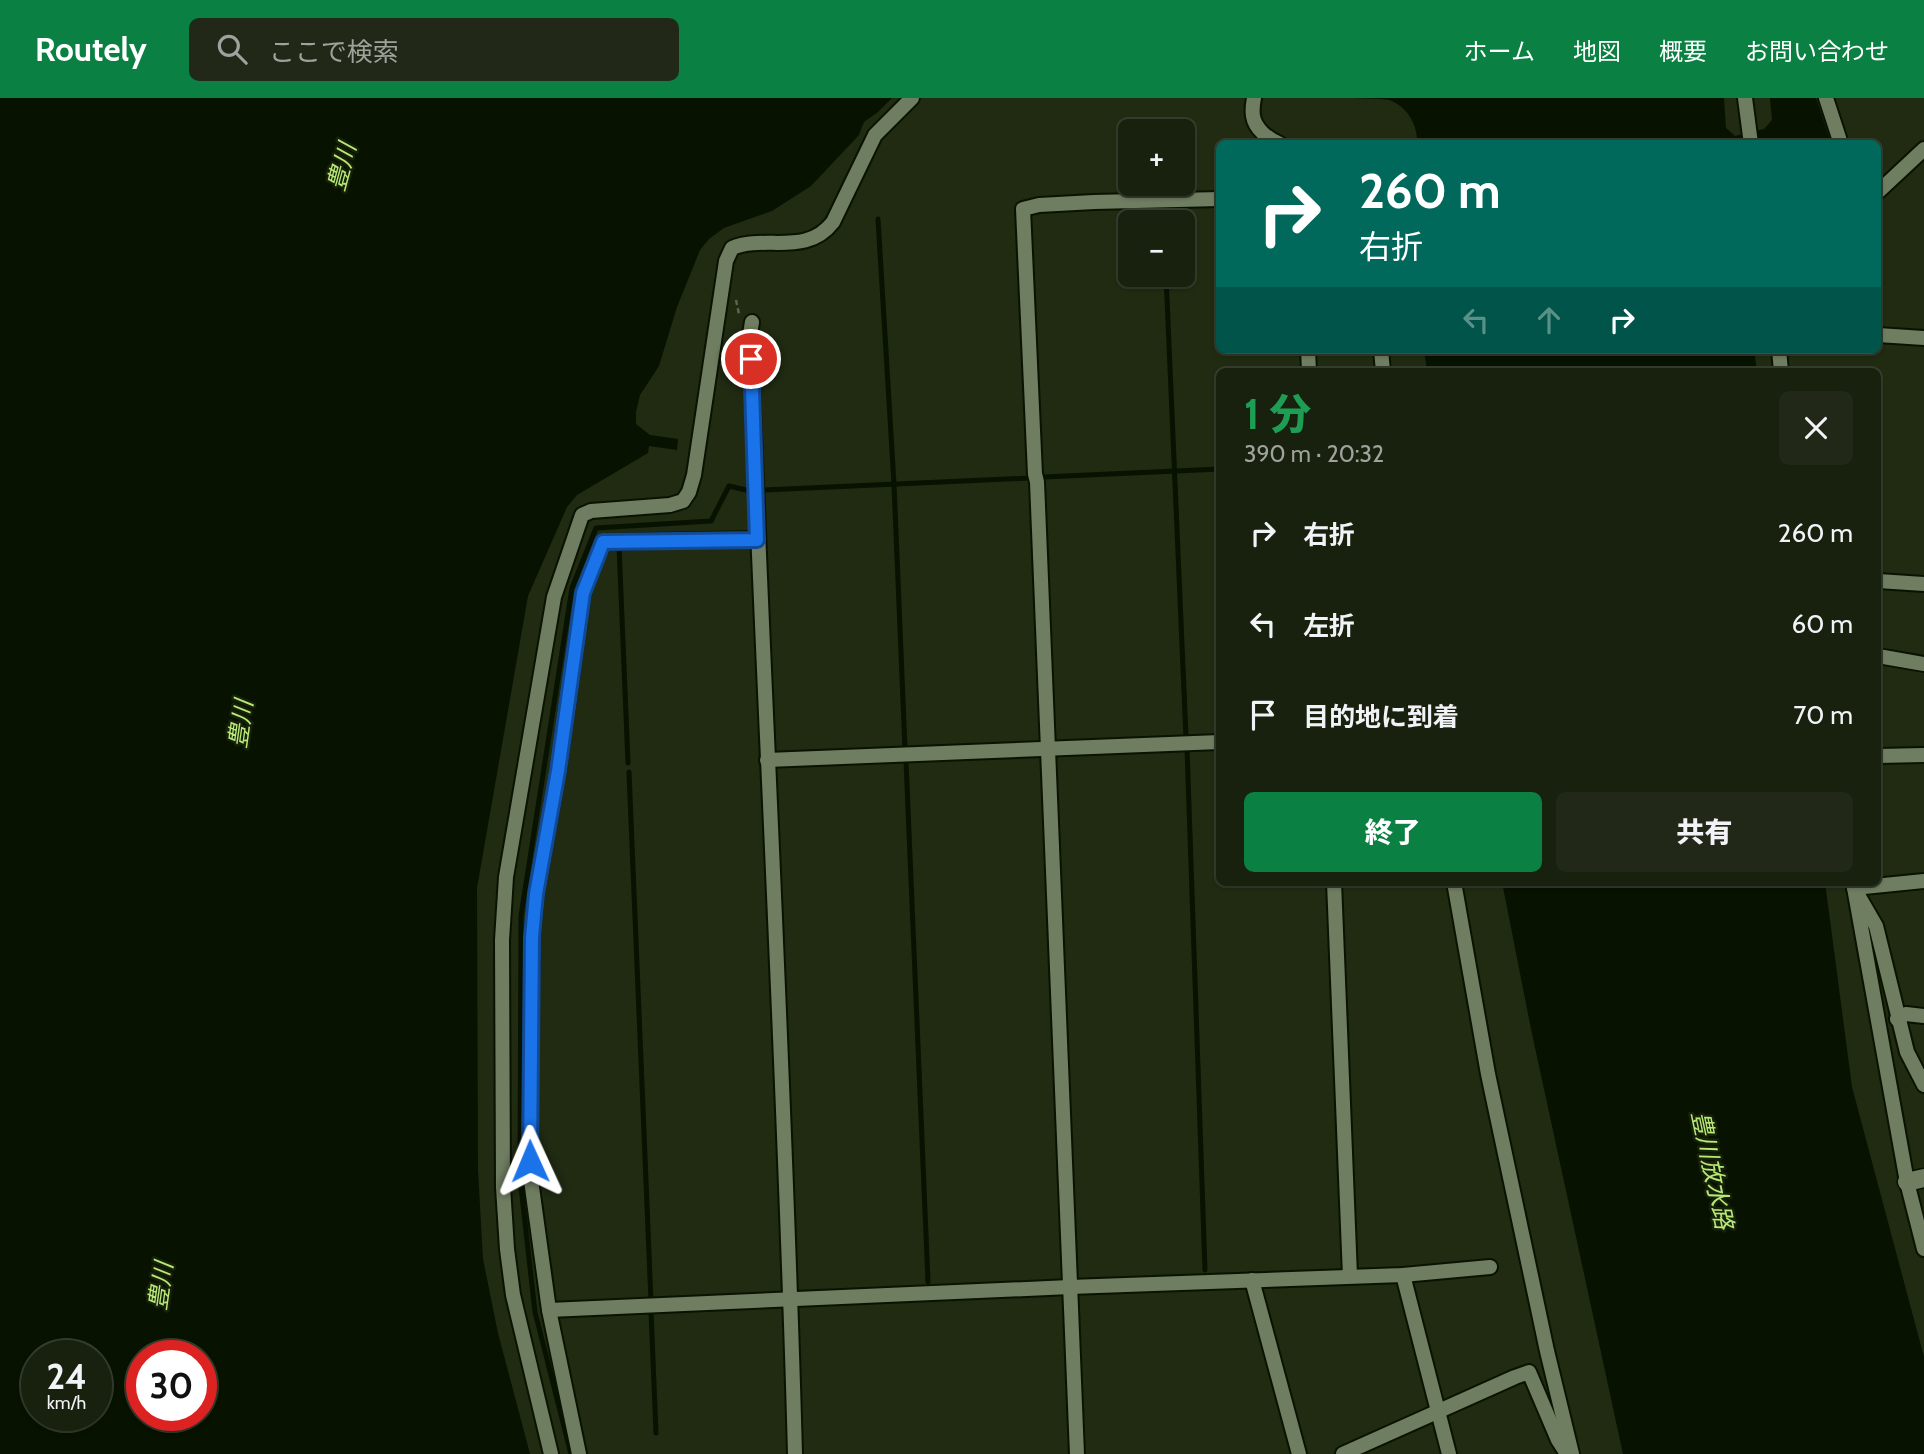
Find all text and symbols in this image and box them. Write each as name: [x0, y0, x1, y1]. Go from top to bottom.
search box: [189, 18, 679, 81]
text: Routely: [35, 29, 147, 69]
icon: search: [213, 30, 251, 68]
text: ここで検索: [269, 36, 399, 68]
text: ホーム: [1464, 37, 1535, 66]
text: 地図: [1573, 37, 1621, 66]
text: 概要: [1659, 37, 1707, 66]
text: お問い合わせ: [1745, 37, 1889, 66]
map controls: [1118, 119, 1195, 287]
button: +: [1118, 119, 1195, 196]
water label: 豊川: [321, 137, 363, 194]
text: 260 m: [1359, 161, 1501, 220]
icon: right: [1244, 168, 1335, 259]
button: −: [1118, 210, 1195, 287]
text: 右折: [1359, 227, 1423, 266]
icon: left: [1457, 301, 1495, 339]
icon: ahead: [1530, 301, 1568, 339]
icon: right: [1603, 301, 1641, 339]
pin: [721, 329, 781, 389]
icon: arrive: [732, 340, 770, 378]
text: 1 分: [1244, 388, 1311, 440]
button: close: [1779, 391, 1853, 465]
text: 390 m · 20:32: [1244, 440, 1384, 468]
icon: right: [1244, 514, 1282, 552]
text: 260 m: [1778, 517, 1853, 549]
text: 右折: [1303, 519, 1355, 551]
icon: left: [1244, 605, 1282, 643]
text: 60 m: [1791, 608, 1853, 640]
text: 左折: [1303, 610, 1355, 642]
water label: 豊川: [223, 695, 259, 750]
icon: arrive: [1244, 696, 1282, 734]
text: 70 m: [1793, 699, 1853, 731]
text: 目的地に到着: [1303, 701, 1459, 733]
button: 終了: [1244, 792, 1542, 872]
button: 共有: [1556, 792, 1853, 872]
water label: 豊川放水路: [1686, 1108, 1740, 1234]
position arrow: [493, 1124, 567, 1198]
water label: 豊川: [143, 1257, 179, 1312]
speed limit sign: 30: [126, 1340, 217, 1431]
text: 24: [46, 1355, 87, 1398]
text: km/h: [47, 1392, 86, 1414]

